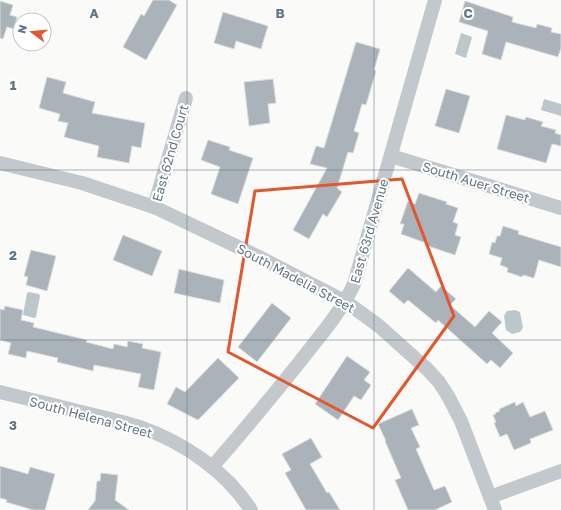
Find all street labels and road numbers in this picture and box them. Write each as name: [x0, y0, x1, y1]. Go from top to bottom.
street label: East 62nd Court: [149, 103, 191, 203]
street label: South Auer Street: [421, 158, 531, 206]
street label: East 63rd Avenue: [346, 177, 392, 285]
street label: South Madelia Street: [234, 240, 358, 316]
street label: South Helena Street: [28, 393, 154, 441]

